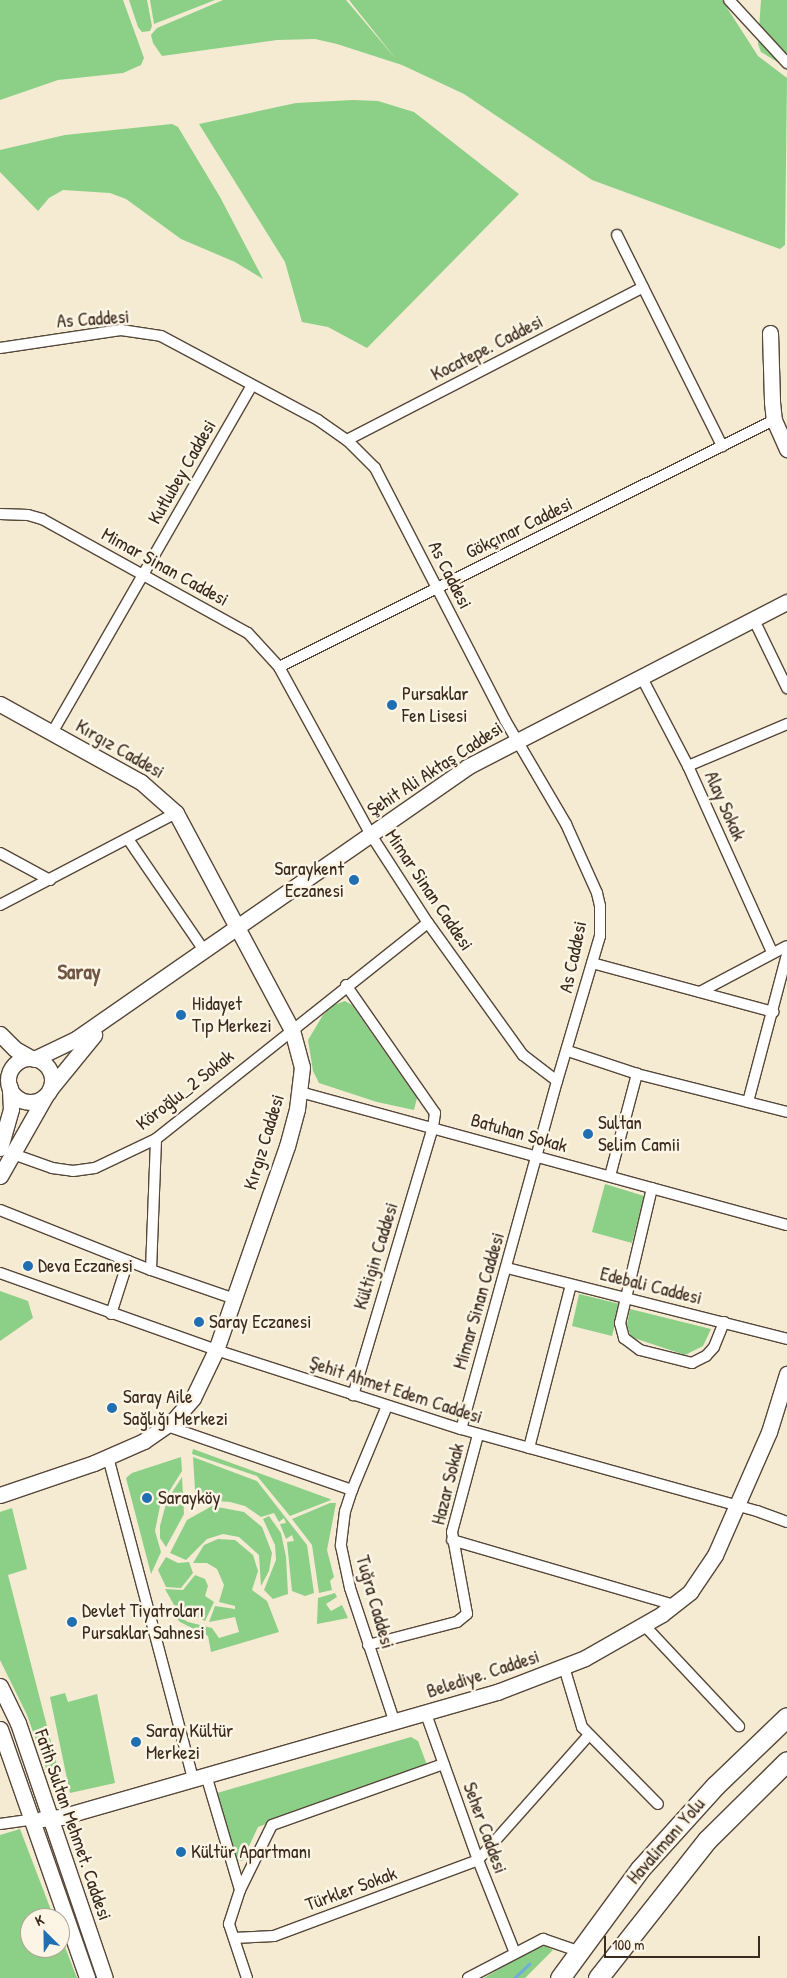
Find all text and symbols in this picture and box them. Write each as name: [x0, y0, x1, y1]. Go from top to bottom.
street label: As Caddesi: [56, 305, 130, 333]
street label: Kocatepe. Caddesi: [427, 310, 547, 386]
street label: Kutlubey Caddesi: [143, 416, 221, 528]
street label: Gökçınar Caddesi: [462, 492, 576, 564]
street label: Mimar Sinan Caddesi: [98, 523, 232, 611]
street label: As Caddesi: [423, 537, 477, 613]
place label: Pursaklar Fen Lisesi: [402, 683, 469, 727]
marker: Pursaklar Fen Lisesi: [386, 699, 398, 711]
street label: Kırgız Caddesi: [72, 714, 168, 784]
street label: Şehit Ali Aktaş Caddesi: [363, 717, 507, 821]
street label: Alay Sokak: [700, 768, 750, 844]
street label: Mimar Sinan Caddesi: [380, 825, 478, 955]
place label: Saraykent Eczanesi: [274, 858, 344, 902]
marker: Saraykent Eczanesi: [348, 874, 360, 886]
street label: As Caddesi: [554, 919, 592, 995]
district label: Saray: [57, 959, 101, 985]
place label: Hidayet Tıp Merkezi: [192, 993, 272, 1037]
marker: Hidayet Tıp Merkezi: [174, 1008, 188, 1022]
street label: Köroğlu_2 Sokak: [132, 1045, 238, 1135]
street label: Kırgız Caddesi: [239, 1092, 289, 1192]
street label: Batuhan Sokak: [468, 1108, 570, 1158]
place label: Sultan Selim Camii: [598, 1112, 680, 1156]
marker: Sultan Selim Camii: [582, 1128, 594, 1140]
street label: Kültigin Caddesi: [349, 1200, 403, 1312]
street label: Mimar Sinan Caddesi: [449, 1230, 509, 1372]
place label: Deva Eczanesi: [38, 1255, 133, 1277]
marker: Deva Eczanesi: [22, 1260, 34, 1272]
street label: Edebali Caddesi: [598, 1262, 704, 1310]
place label: Saray Eczanesi: [209, 1311, 311, 1333]
marker: Saray Eczanesi: [193, 1316, 205, 1328]
street label: Şehit Ahmet Edem Caddesi: [307, 1351, 485, 1429]
place label: Saray Aile Sağlığı Merkezi: [123, 1386, 228, 1430]
marker: Saray Aile Sağlığı Merkezi: [105, 1401, 119, 1415]
street label: Hazar Sokak: [427, 1441, 469, 1527]
place label: Sarayköy: [158, 1487, 221, 1509]
marker: Sarayköy: [140, 1491, 154, 1505]
street label: Tuğra Caddesi: [351, 1553, 399, 1651]
place label: Devlet Tiyatroları Pursaklar Sahnesi: [82, 1600, 205, 1644]
marker: Devlet Tiyatroları Pursaklar Sahnesi: [66, 1616, 78, 1628]
street label: Belediye. Caddesi: [424, 1645, 542, 1703]
place label: Saray Kültür Merkezi: [146, 1720, 233, 1764]
street label: Fatih Sultan Mehmet. Caddesi: [30, 1727, 116, 1923]
marker: Saray Kültür Merkezi: [130, 1736, 142, 1748]
street label: Seher Caddesi: [458, 1779, 512, 1877]
street label: Havalimanı Yolu: [622, 1793, 710, 1889]
place label: Kültür Apartmanı: [191, 1841, 311, 1863]
marker: Kültür Apartmanı: [175, 1846, 187, 1858]
street label: Türkler Sokak: [302, 1862, 400, 1916]
north arrow: [20, 1908, 70, 1958]
text: K: [32, 1909, 46, 1930]
scale bar: [607, 1926, 763, 1958]
text: 100 m: [612, 1934, 645, 1955]

